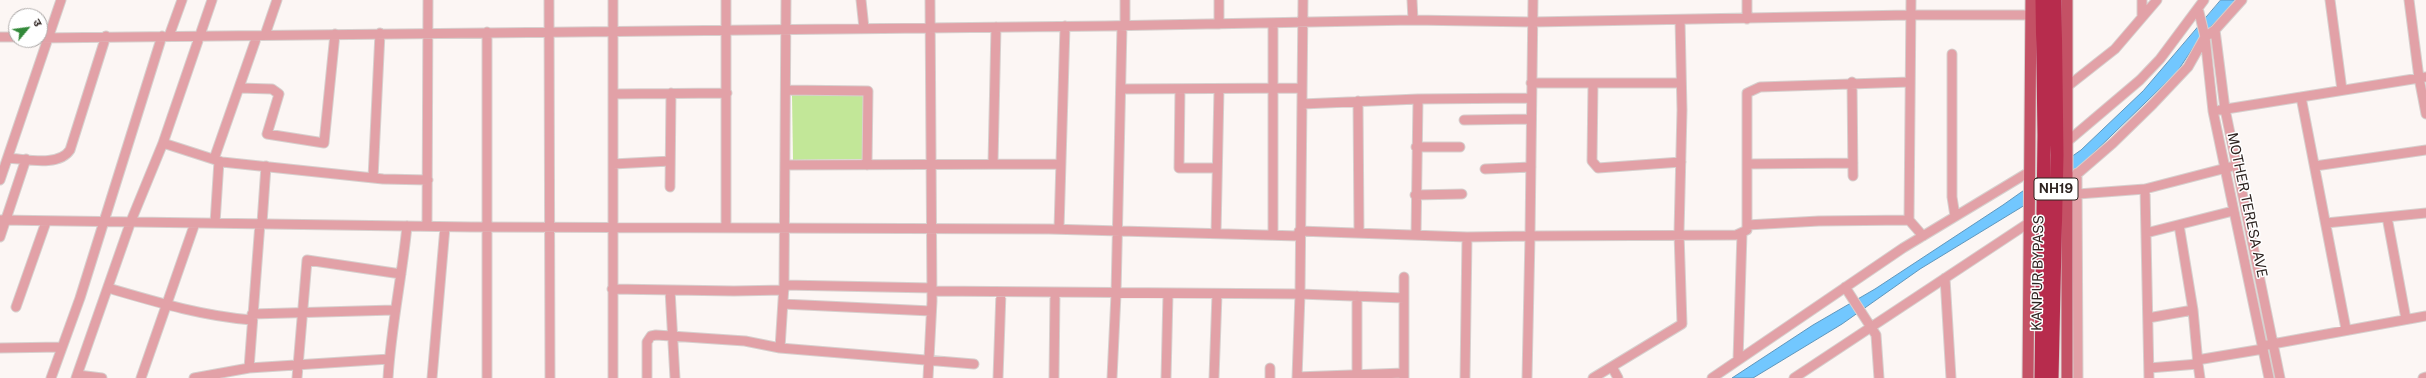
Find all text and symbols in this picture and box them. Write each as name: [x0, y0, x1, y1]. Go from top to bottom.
north arrow: [8, 8, 48, 48]
text: उ: [31, 17, 44, 28]
street label: MOTHER TERESA AVE: [2223, 131, 2271, 279]
road number: NH19: [2034, 178, 2078, 200]
street label: KANPUR BYPASS: [2029, 215, 2047, 331]

